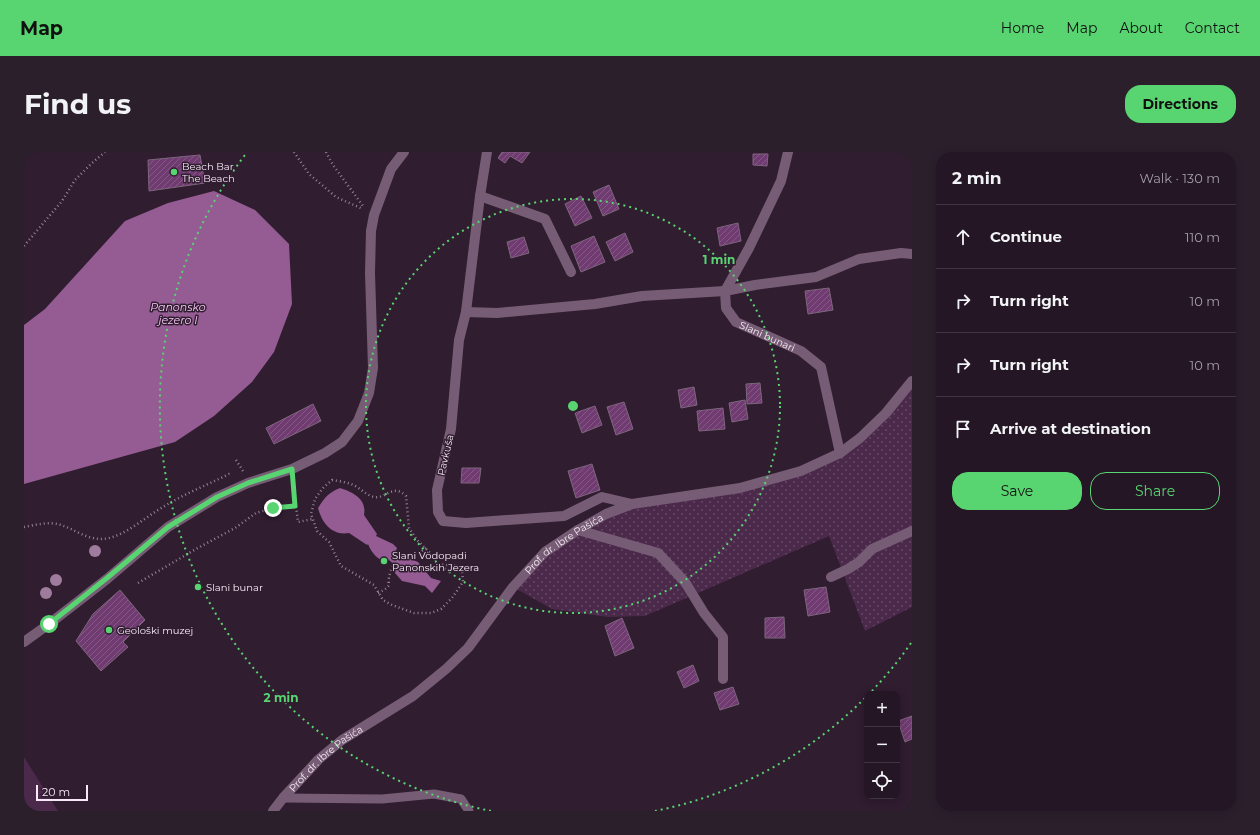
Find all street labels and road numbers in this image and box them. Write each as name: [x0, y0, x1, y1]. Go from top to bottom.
street label: Slani bunari: [737, 318, 797, 355]
street label: Pavkuša: [434, 433, 457, 477]
street label: Prof. dr. Ibre Pašića: [522, 511, 606, 577]
street label: Prof. dr. Ibre Pašića: [286, 723, 365, 795]

